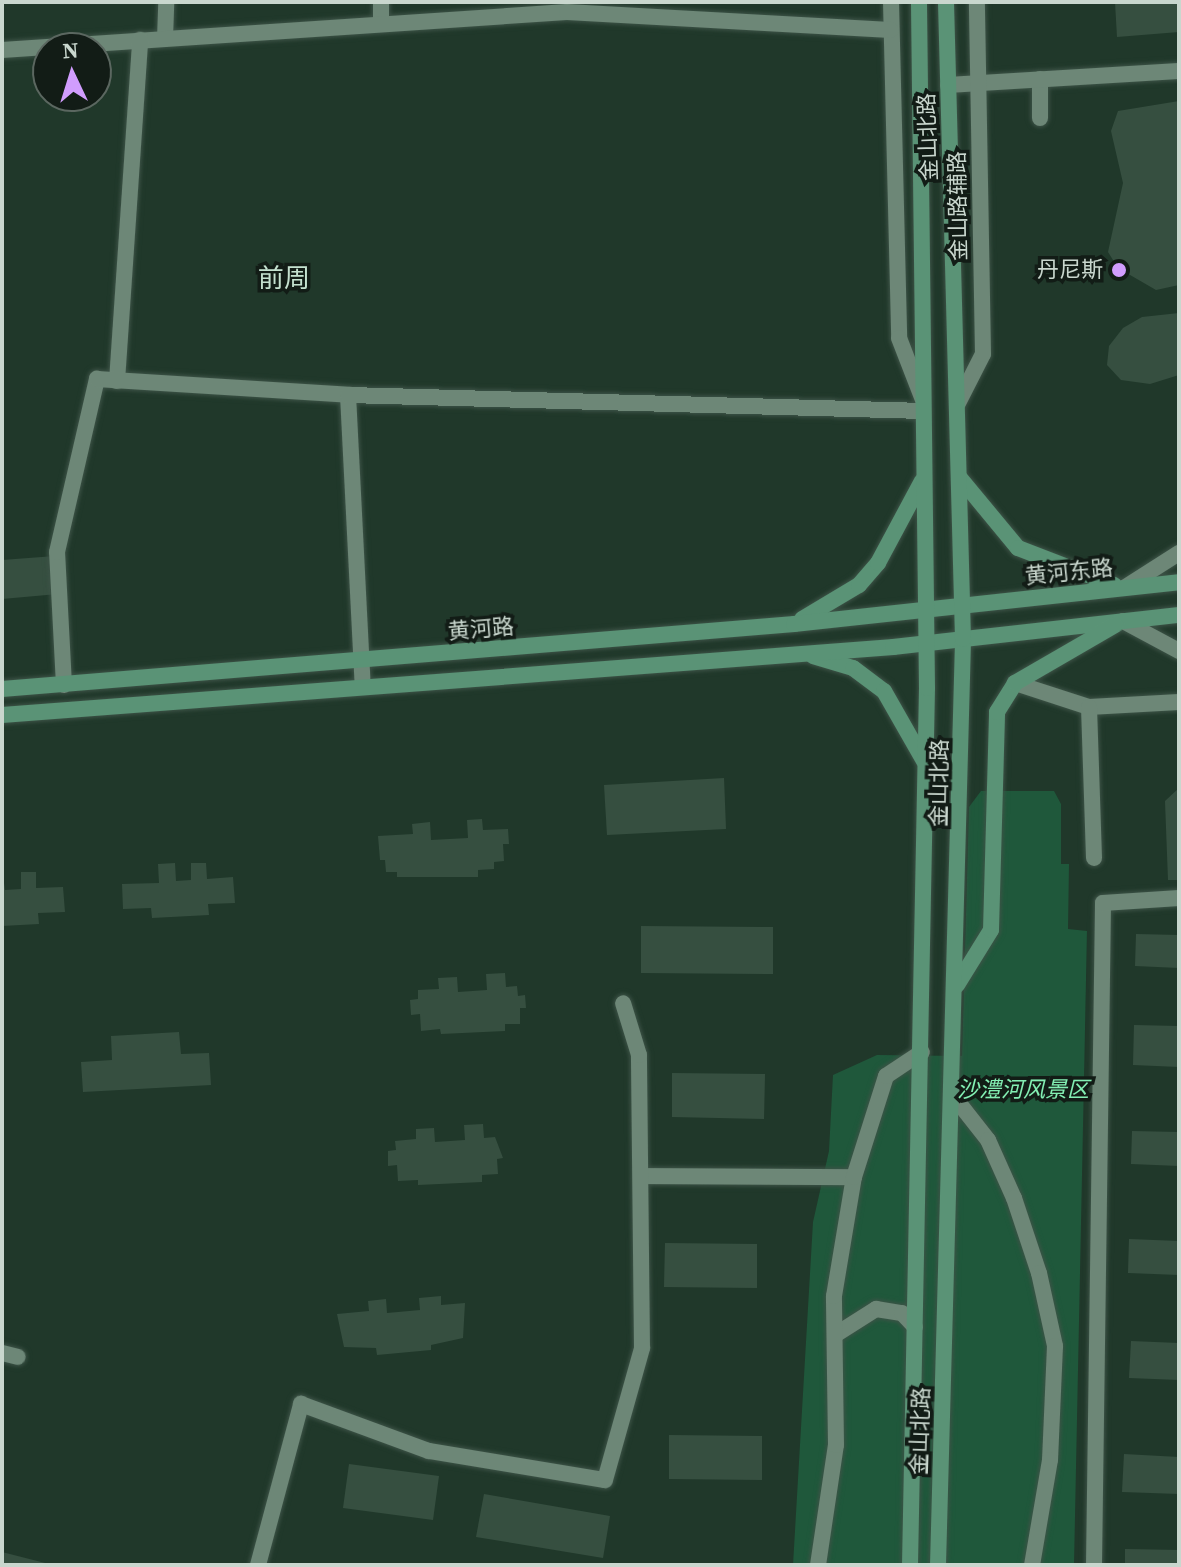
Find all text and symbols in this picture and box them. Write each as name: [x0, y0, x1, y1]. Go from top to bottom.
north arrow: [32, 32, 112, 112]
text: N: [61, 35, 80, 66]
street label: 金山北路: [913, 93, 943, 181]
street label: 金山路辅路: [944, 151, 972, 261]
place label: 丹尼斯: [1037, 257, 1103, 283]
marker: 丹尼斯: [1110, 261, 1128, 279]
district label: 前周: [258, 263, 310, 295]
street label: 黄河东路: [1024, 554, 1114, 590]
street label: 黄河路: [447, 613, 515, 645]
street label: 金山北路: [925, 739, 953, 827]
park label: 沙澧河风景区: [957, 1077, 1089, 1103]
street label: 金山北路: [905, 1387, 935, 1475]

